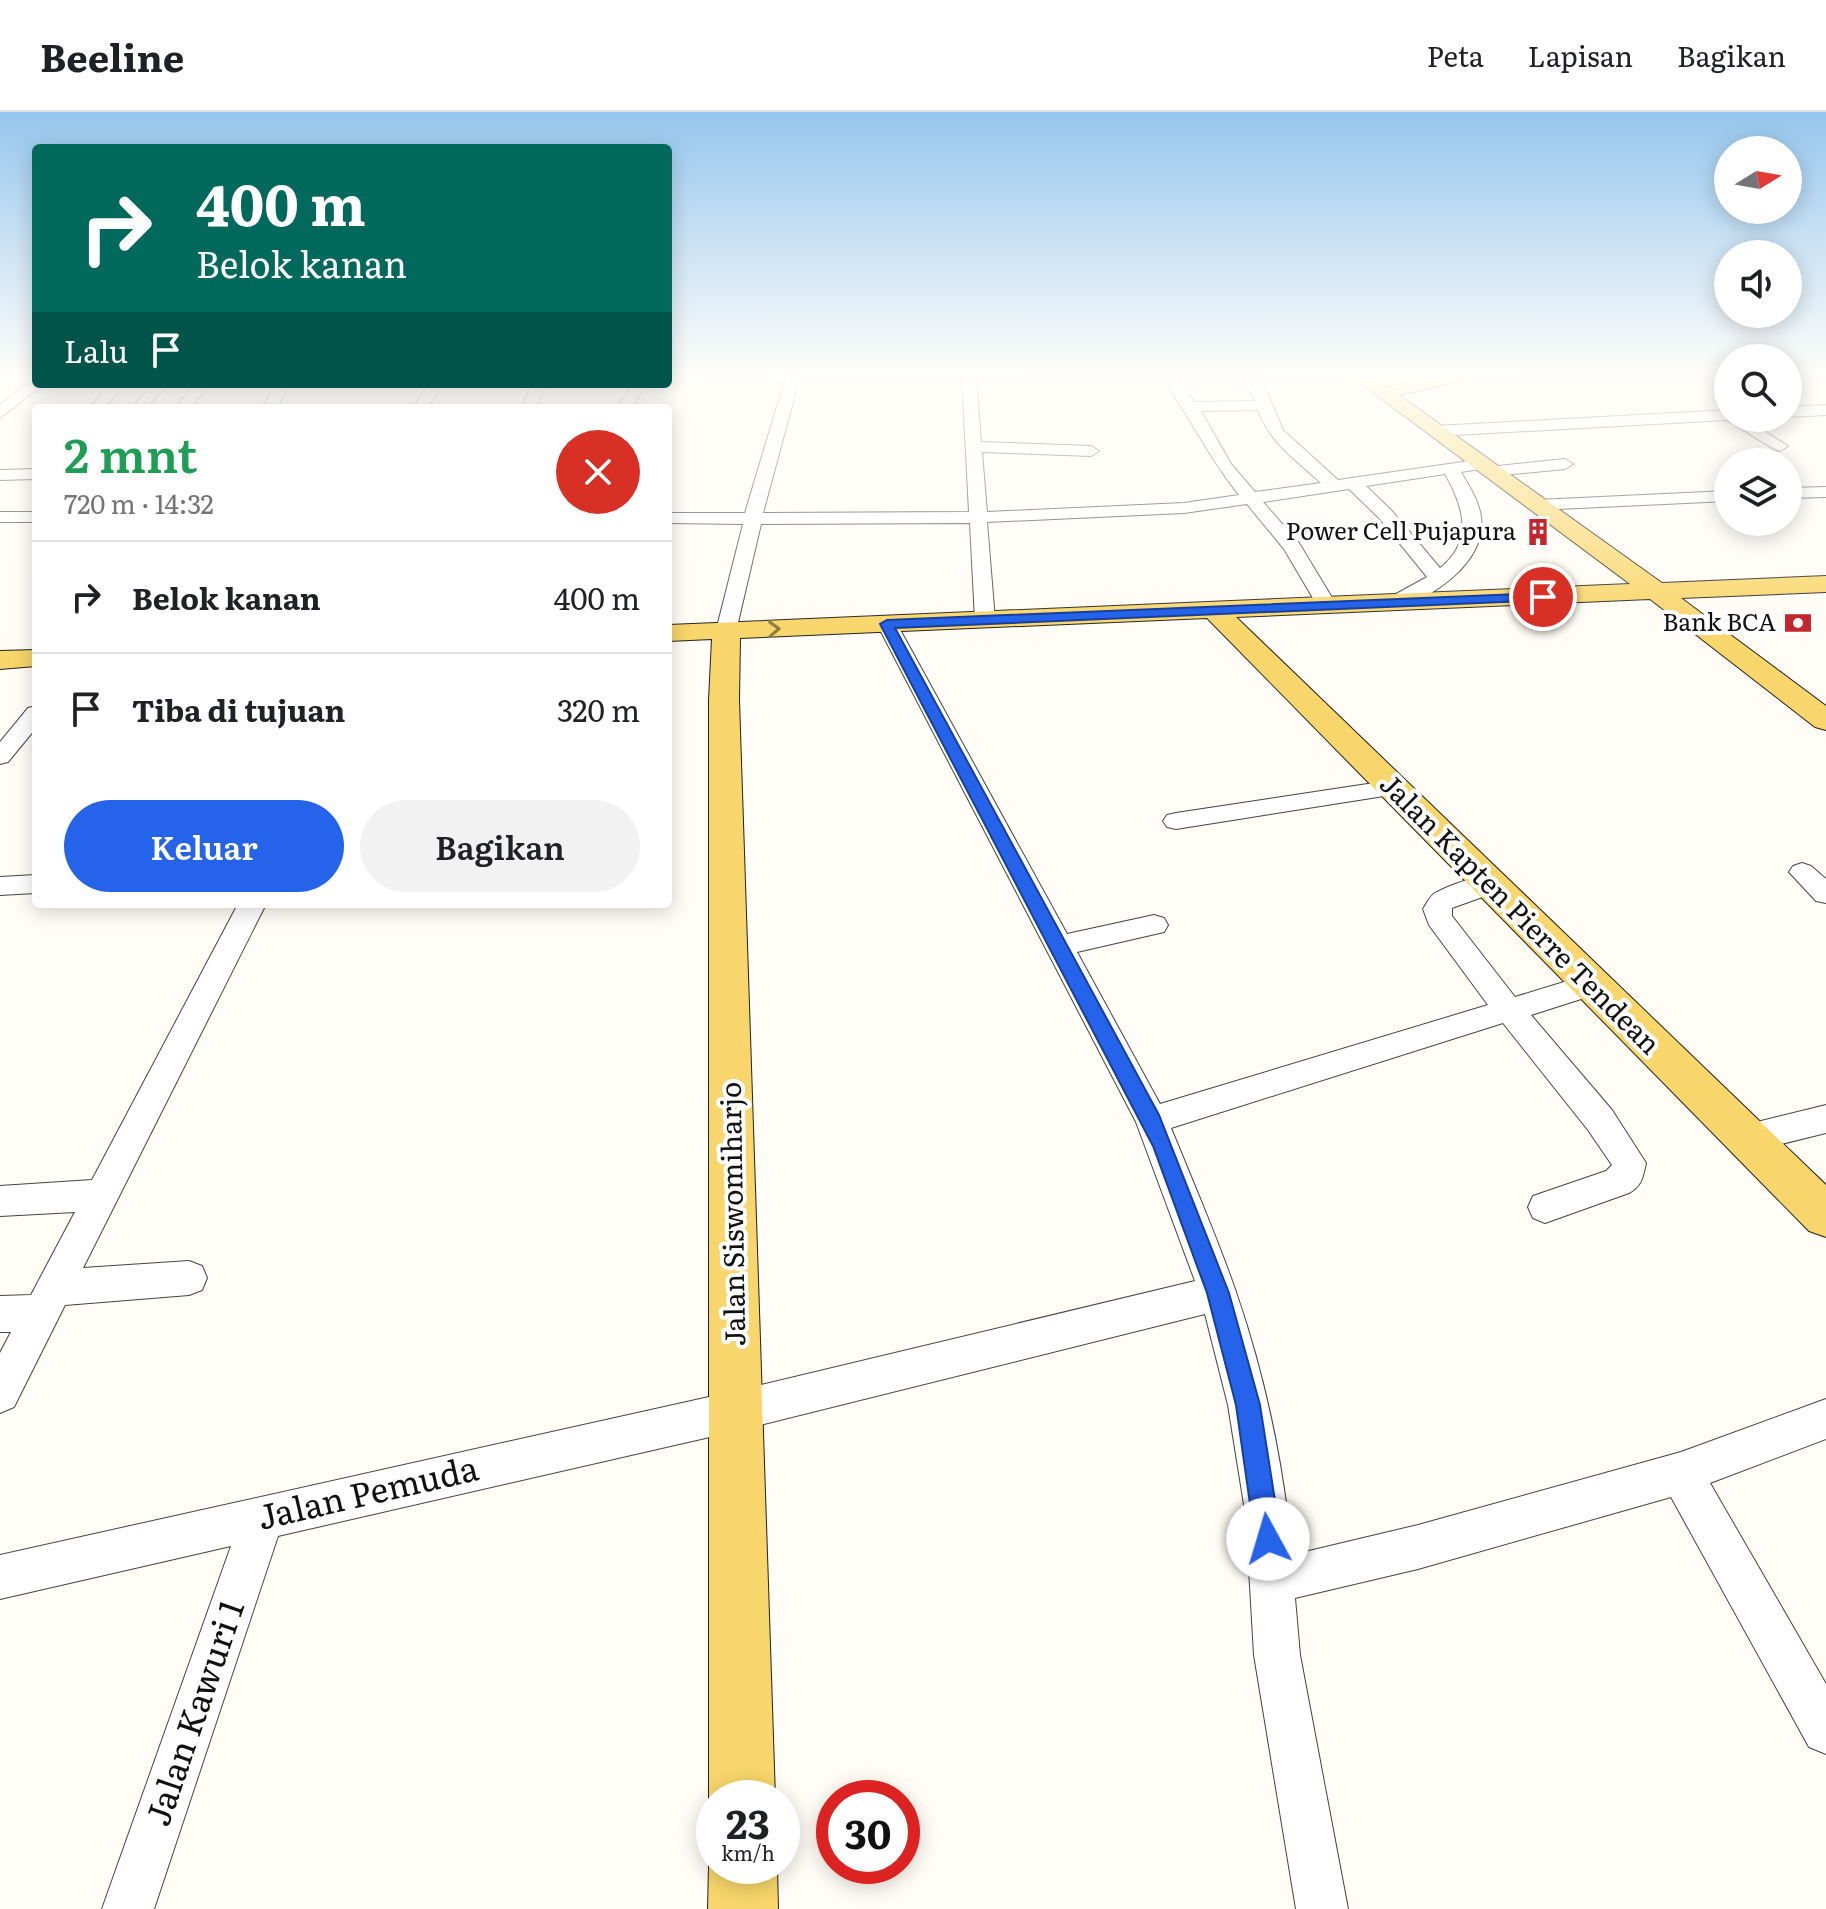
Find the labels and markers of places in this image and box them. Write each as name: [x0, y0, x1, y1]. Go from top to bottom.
place label: Power Cell Pujapura: [1286, 512, 1516, 547]
building icon: Power Cell Pujapura: [1523, 517, 1553, 547]
pin: [1509, 563, 1577, 631]
place label: Bank BCA: [1662, 603, 1776, 638]
bank icon: Bank BCA: [1783, 608, 1813, 638]

